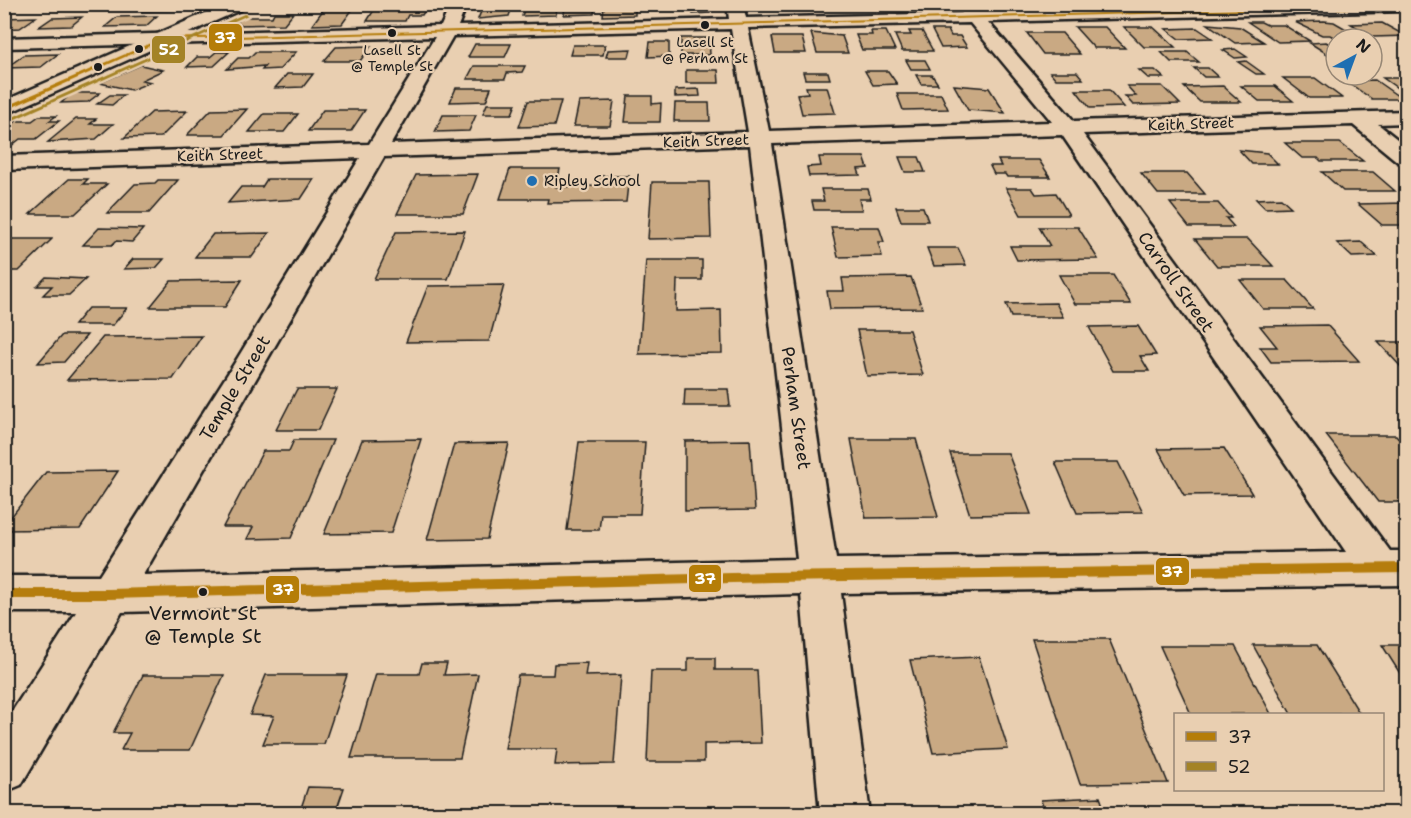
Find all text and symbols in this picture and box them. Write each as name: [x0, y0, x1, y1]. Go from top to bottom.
marker: Lasell St @ Perham St: [699, 19, 711, 31]
line badge: 37: [208, 23, 243, 52]
text: 37: [214, 27, 236, 48]
marker: Lasell St @ Temple St: [386, 27, 398, 39]
north arrow: [1324, 27, 1384, 87]
place label: Lasell St @ Perham St: [662, 33, 748, 67]
text: N: [1352, 34, 1375, 58]
line badge: 52: [151, 35, 186, 64]
text: 52: [159, 39, 179, 60]
place label: Lasell St @ Temple St: [351, 41, 433, 75]
unlabelled marker: [133, 43, 145, 55]
unlabelled marker: [92, 61, 104, 73]
street label: Keith Street: [1147, 112, 1235, 136]
street label: Keith Street: [662, 129, 750, 153]
street label: Keith Street: [176, 143, 264, 167]
place label: Ripley School: [544, 171, 641, 191]
marker: Ripley School: [525, 174, 539, 188]
street label: Carroll Street: [1132, 227, 1220, 337]
street label: Temple Street: [194, 331, 276, 445]
street label: Perham Street: [775, 345, 817, 471]
line badge: 37: [1155, 557, 1190, 586]
text: 37: [1161, 561, 1183, 582]
line badge: 37: [688, 564, 722, 593]
text: 37: [694, 568, 716, 589]
line badge: 37: [265, 575, 300, 604]
text: 37: [272, 579, 294, 600]
marker: Vermont St @ Temple St: [197, 586, 209, 598]
place label: Vermont St @ Temple St: [144, 600, 262, 649]
legend: [1174, 713, 1384, 791]
text: 37: [1228, 725, 1252, 749]
text: 52: [1228, 755, 1251, 779]

